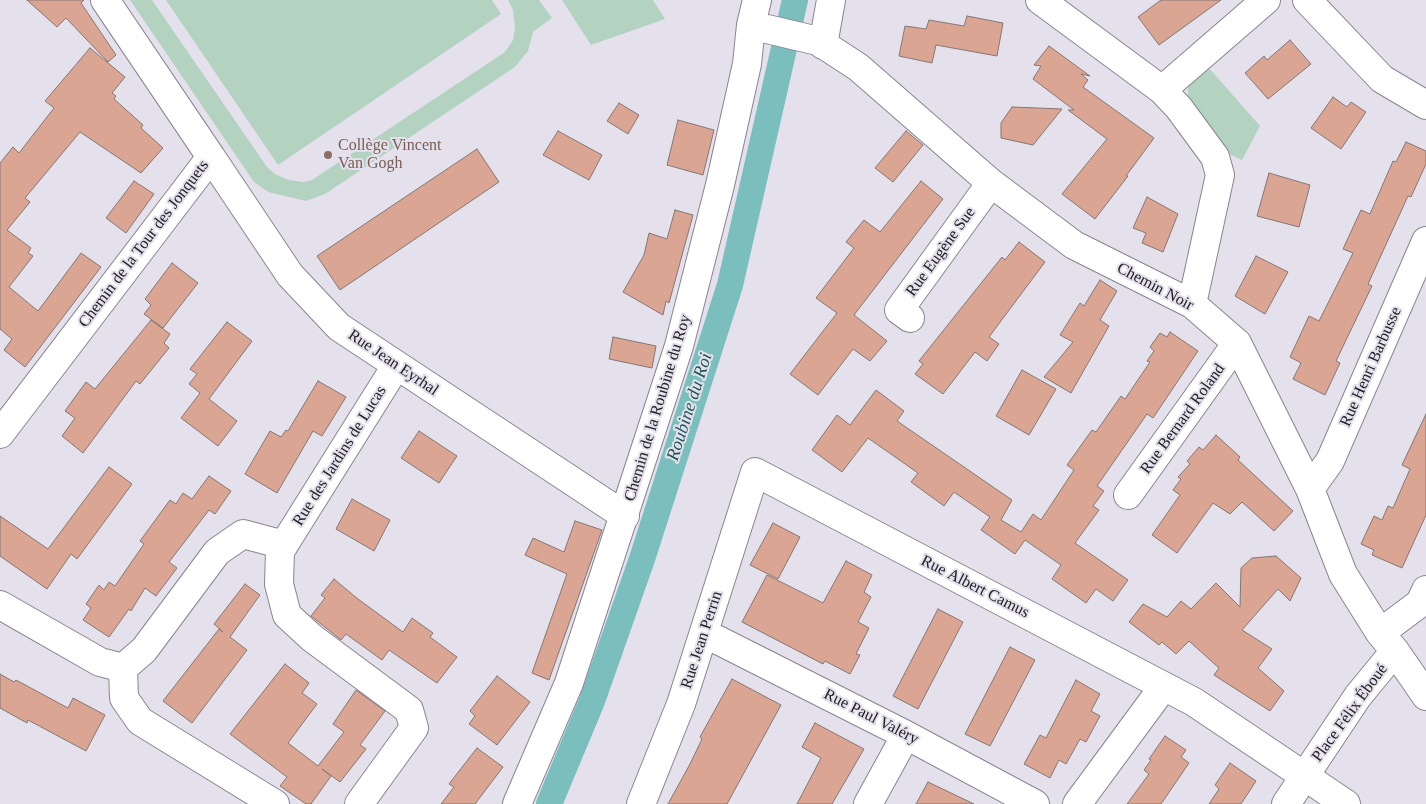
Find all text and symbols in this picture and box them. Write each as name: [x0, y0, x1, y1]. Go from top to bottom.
place label: Collège Vincent Van Gogh: [338, 136, 441, 174]
marker: Collège Vincent Van Gogh: [322, 149, 334, 161]
street label: Chemin de la Tour des Jonquets: [75, 157, 213, 331]
street label: Rue Eugène Sue: [902, 204, 980, 300]
street label: Chemin Noir: [1113, 259, 1197, 315]
street label: Rue Henri Barbusse: [1336, 304, 1406, 430]
street label: Chemin de la Roubine du Roy: [620, 312, 696, 504]
street label: Rue Jean Eyrhal: [344, 326, 442, 400]
water label: Roubine du Roi: [662, 350, 718, 464]
street label: Rue Bernard Roland: [1137, 360, 1229, 478]
street label: Rue des Jardins de Lucas: [289, 382, 391, 530]
street label: Rue Albert Camus: [918, 551, 1032, 623]
street label: Rue Jean Perrin: [677, 589, 727, 691]
street label: Place Félix Éboué: [1308, 660, 1392, 766]
street label: Rue Paul Valéry: [820, 685, 922, 749]

